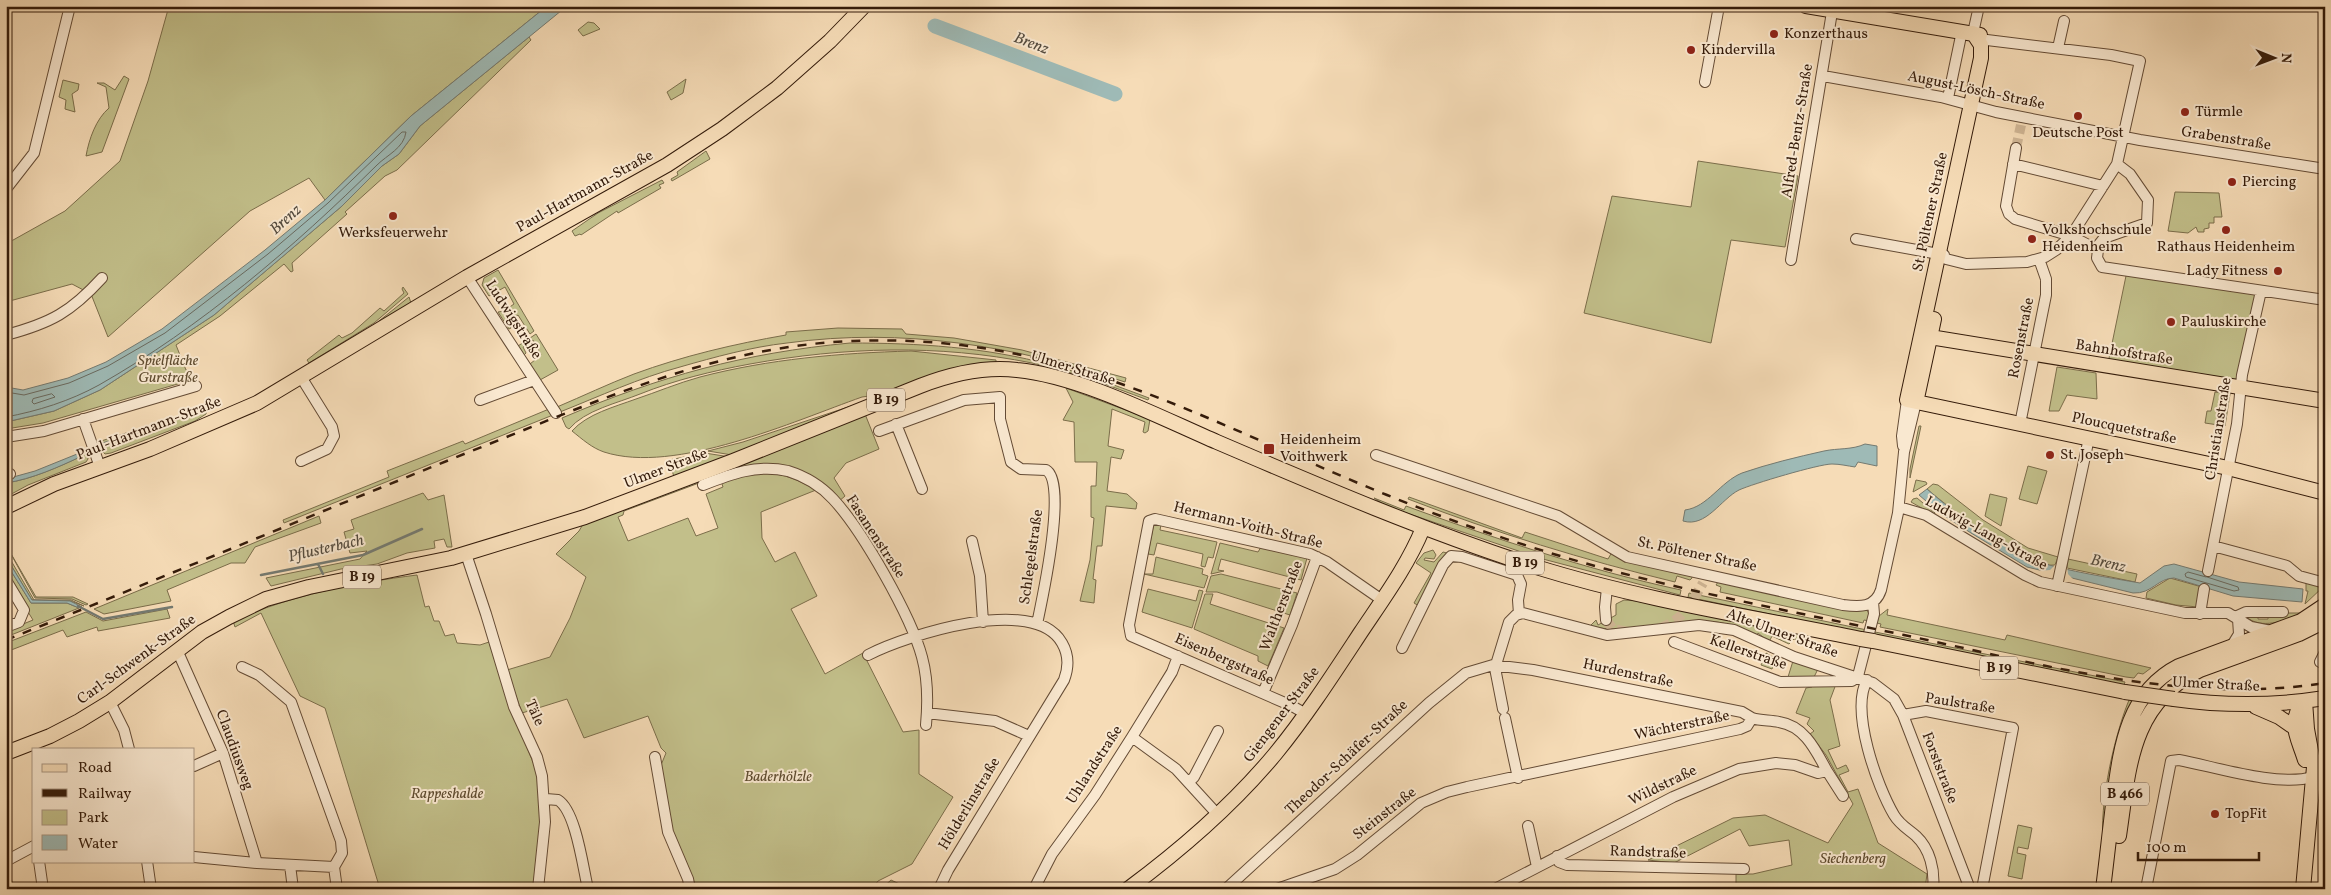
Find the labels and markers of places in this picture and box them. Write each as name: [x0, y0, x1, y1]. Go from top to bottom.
place label: Konzerthaus: [1784, 24, 1868, 45]
marker: Konzerthaus: [1768, 28, 1780, 40]
place label: Kindervilla: [1701, 40, 1775, 61]
marker: Kindervilla: [1685, 44, 1697, 56]
place label: Türmle: [2195, 102, 2243, 123]
marker: Türmle: [2179, 106, 2191, 118]
marker: Deutsche Post: [2072, 110, 2084, 122]
place label: Deutsche Post: [2032, 123, 2124, 144]
place label: Piercing: [2242, 172, 2297, 193]
marker: Piercing: [2226, 176, 2238, 188]
marker: Werksfeuerwehr: [387, 210, 399, 222]
place label: Volkshochschule Heidenheim: [2042, 220, 2152, 258]
place label: Werksfeuerwehr: [338, 223, 448, 244]
marker: Rathaus Heidenheim: [2220, 224, 2232, 236]
marker: Volkshochschule Heidenheim: [2026, 233, 2038, 245]
place label: Rathaus Heidenheim: [2157, 237, 2295, 258]
place label: Lady Fitness: [2186, 261, 2268, 282]
marker: Lady Fitness: [2272, 265, 2284, 277]
place label: Pauluskirche: [2181, 312, 2266, 333]
marker: Pauluskirche: [2165, 316, 2177, 328]
place label: Heidenheim Voithwerk: [1280, 430, 1361, 468]
marker: Heidenheim Voithwerk: [1262, 442, 1276, 456]
place label: St. Joseph: [2060, 445, 2124, 466]
marker: St. Joseph: [2044, 449, 2056, 461]
place label: TopFit: [2225, 804, 2267, 825]
marker: TopFit: [2209, 808, 2221, 820]

